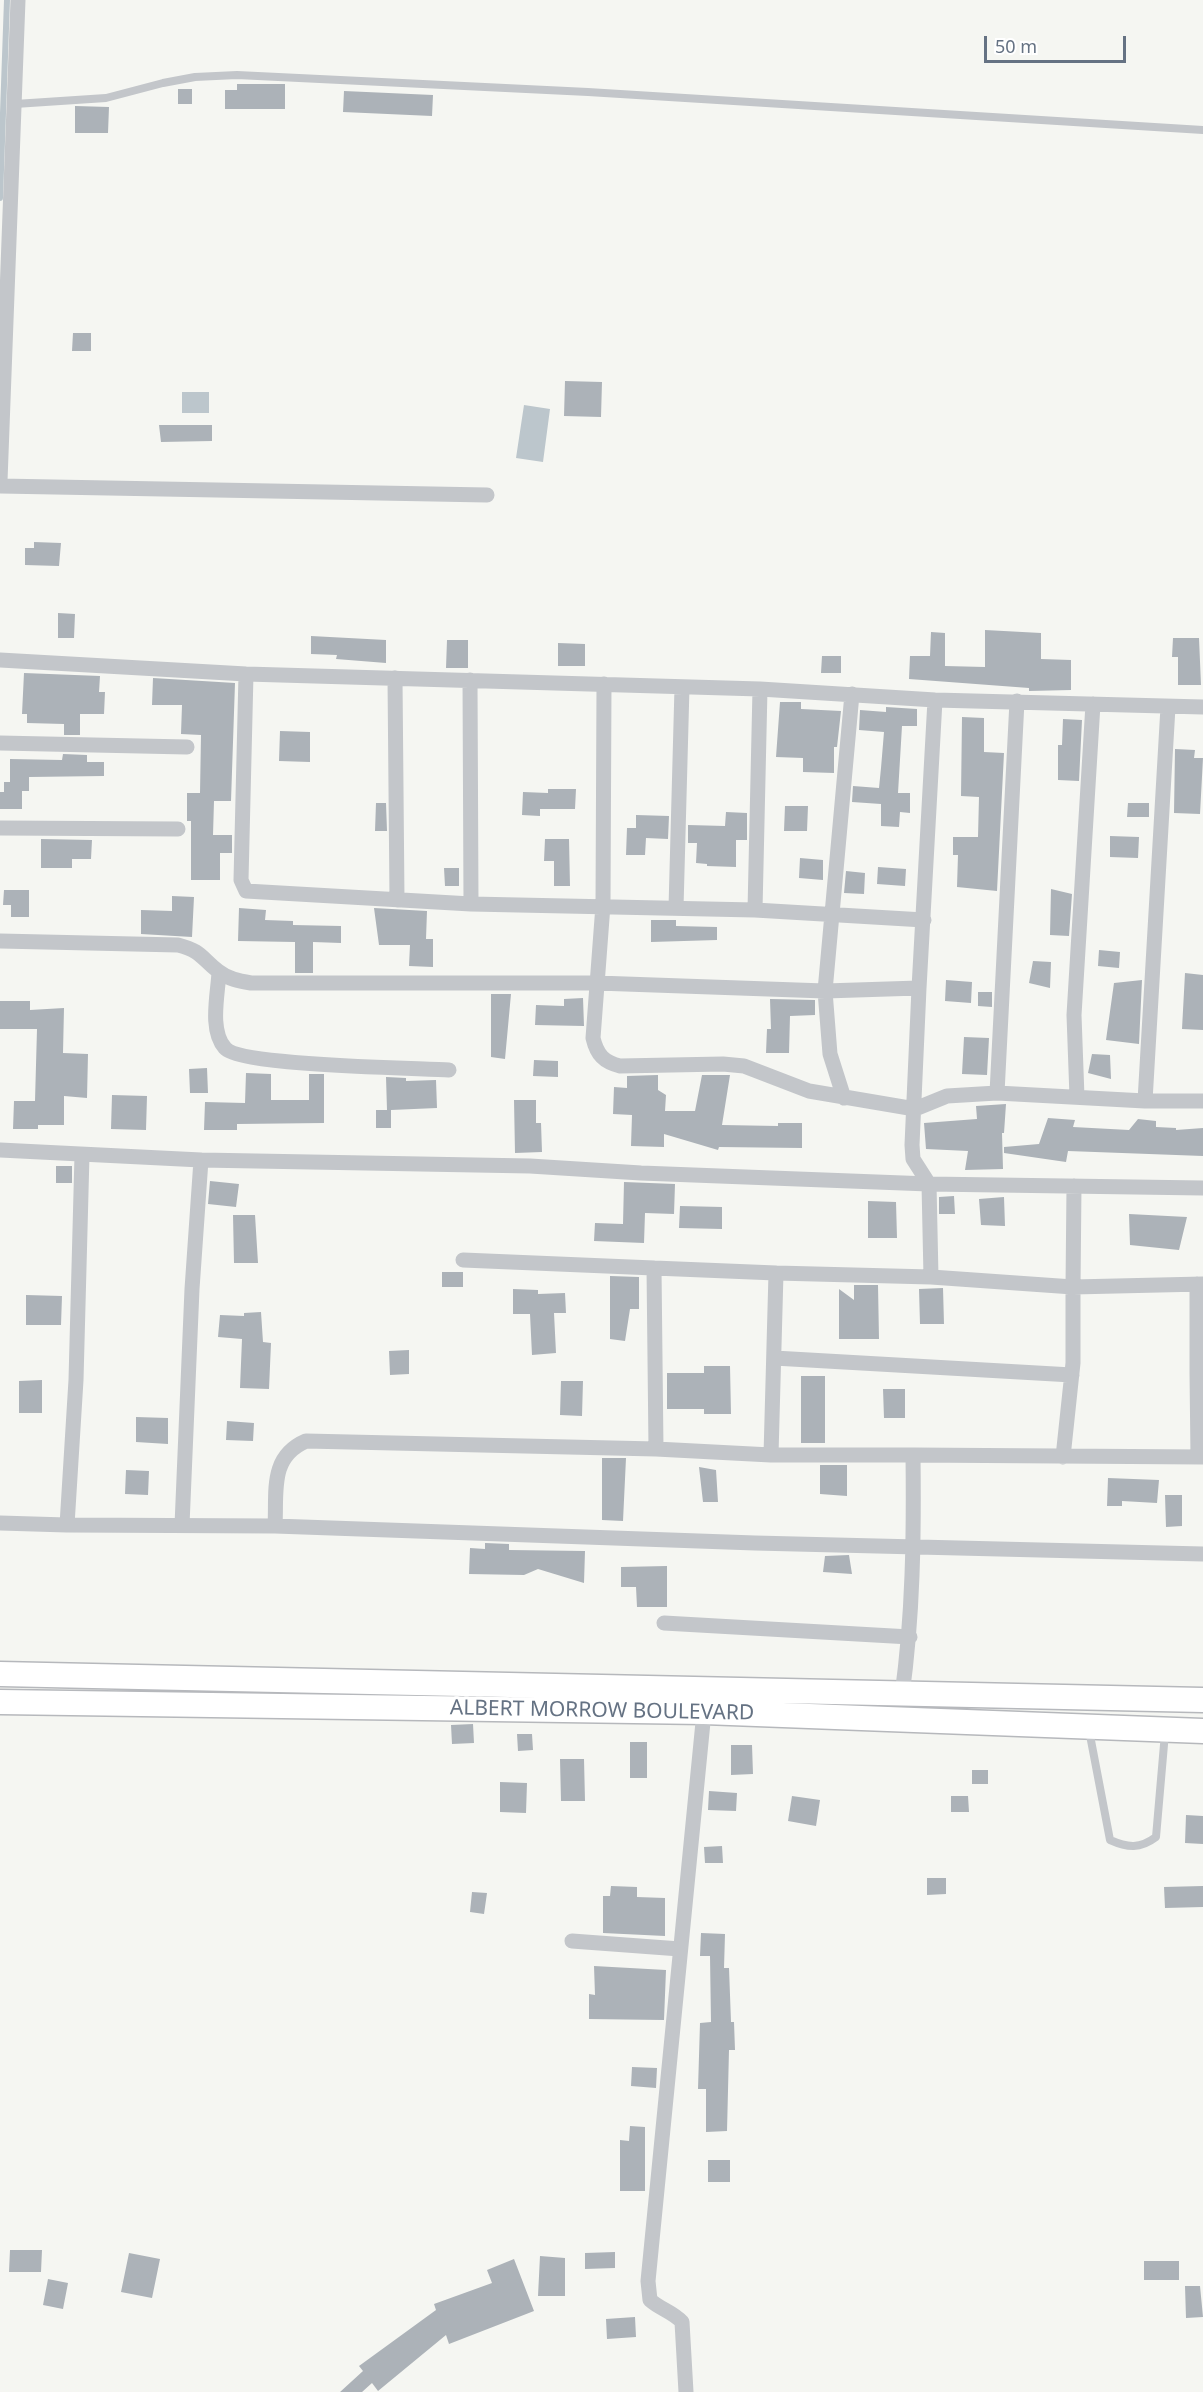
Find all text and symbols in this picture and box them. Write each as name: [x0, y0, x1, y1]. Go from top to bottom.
scale bar: [987, 24, 1130, 62]
text: 50 m: [995, 34, 1037, 58]
street label: ALBERT MORROW BOULEVARD: [450, 1696, 754, 1726]

